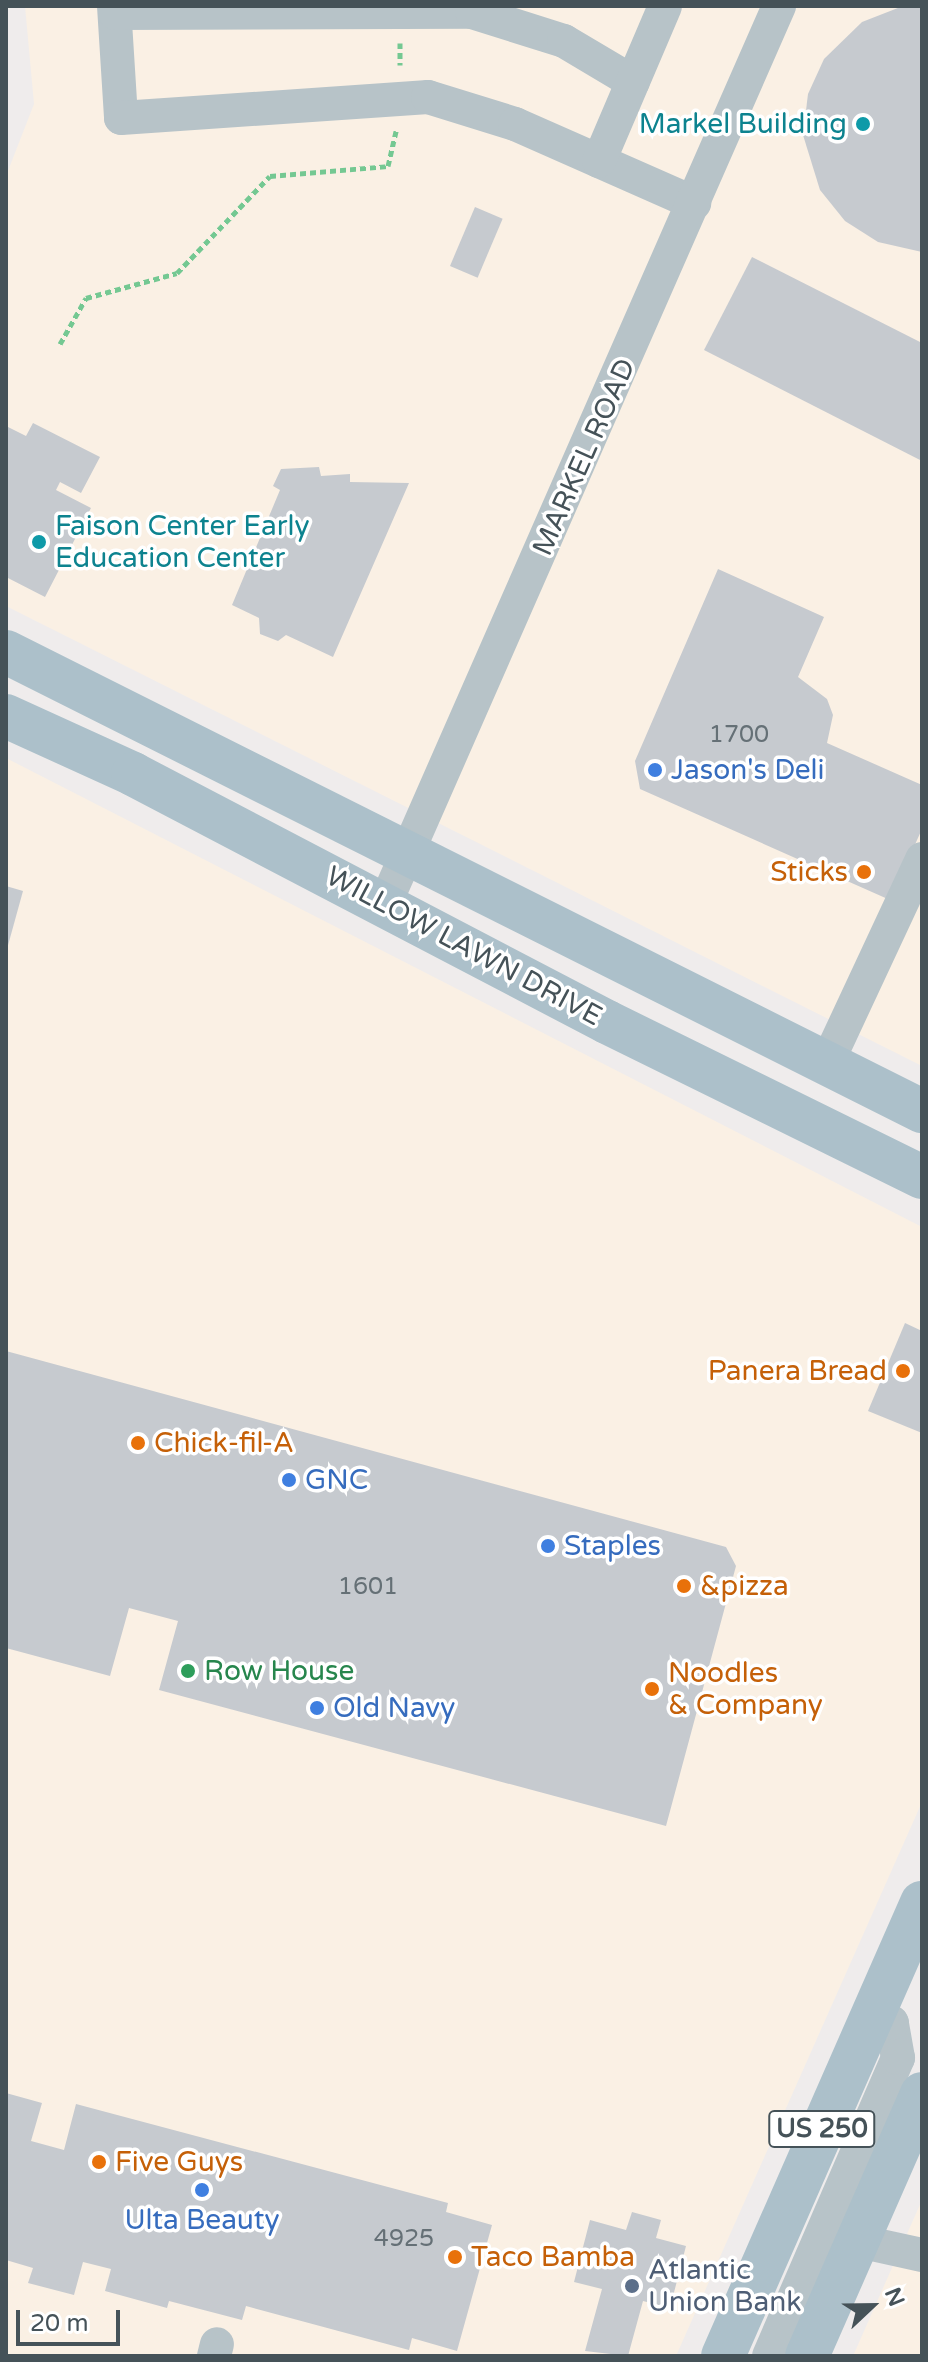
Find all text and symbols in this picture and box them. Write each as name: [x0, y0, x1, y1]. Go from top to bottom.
place label: Markel Building: [639, 107, 847, 141]
marker: Markel Building: [854, 115, 872, 133]
street label: MARKEL ROAD: [526, 353, 642, 561]
place label: Faison Center Early Education Center: [55, 509, 309, 575]
marker: Faison Center Early Education Center: [30, 533, 48, 551]
house number: 1700: [709, 721, 769, 749]
place label: Jason's Deli: [671, 753, 825, 787]
marker: Jason's Deli: [646, 761, 664, 779]
place label: Sticks: [770, 855, 848, 889]
street label: WILLOW LAWN DRIVE: [320, 859, 608, 1033]
marker: Sticks: [855, 863, 873, 881]
place label: Panera Bread: [708, 1354, 887, 1388]
marker: Panera Bread: [894, 1362, 912, 1380]
place label: Chick-fil-A: [154, 1426, 294, 1460]
marker: Chick-fil-A: [129, 1434, 147, 1452]
place label: GNC: [305, 1463, 368, 1497]
marker: GNC: [280, 1471, 298, 1489]
place label: Staples: [564, 1529, 661, 1563]
marker: Staples: [539, 1537, 557, 1555]
place label: &pizza: [700, 1569, 789, 1603]
house number: 1601: [338, 1573, 398, 1601]
marker: &pizza: [675, 1577, 693, 1595]
place label: Row House: [204, 1654, 354, 1688]
place label: Noodles & Company: [668, 1656, 823, 1722]
marker: Row House: [179, 1662, 197, 1680]
marker: Noodles & Company: [643, 1680, 661, 1698]
place label: Old Navy: [333, 1691, 455, 1725]
marker: Old Navy: [308, 1699, 326, 1717]
road number: US 250: [768, 2107, 876, 2151]
place label: Five Guys: [115, 2145, 243, 2179]
marker: Five Guys: [90, 2153, 108, 2171]
marker: Ulta Beauty: [193, 2181, 211, 2199]
place label: Ulta Beauty: [125, 2203, 279, 2237]
house number: 4925: [374, 2225, 434, 2253]
place label: Taco Bamba: [471, 2240, 635, 2274]
marker: Taco Bamba: [446, 2248, 464, 2266]
place label: Atlantic Union Bank: [648, 2253, 802, 2319]
north arrow: [832, 2266, 912, 2346]
marker: Atlantic Union Bank: [623, 2277, 641, 2295]
text: N: [879, 2284, 910, 2310]
scale bar: [20, 2294, 124, 2344]
text: 20 m: [30, 2309, 88, 2338]

